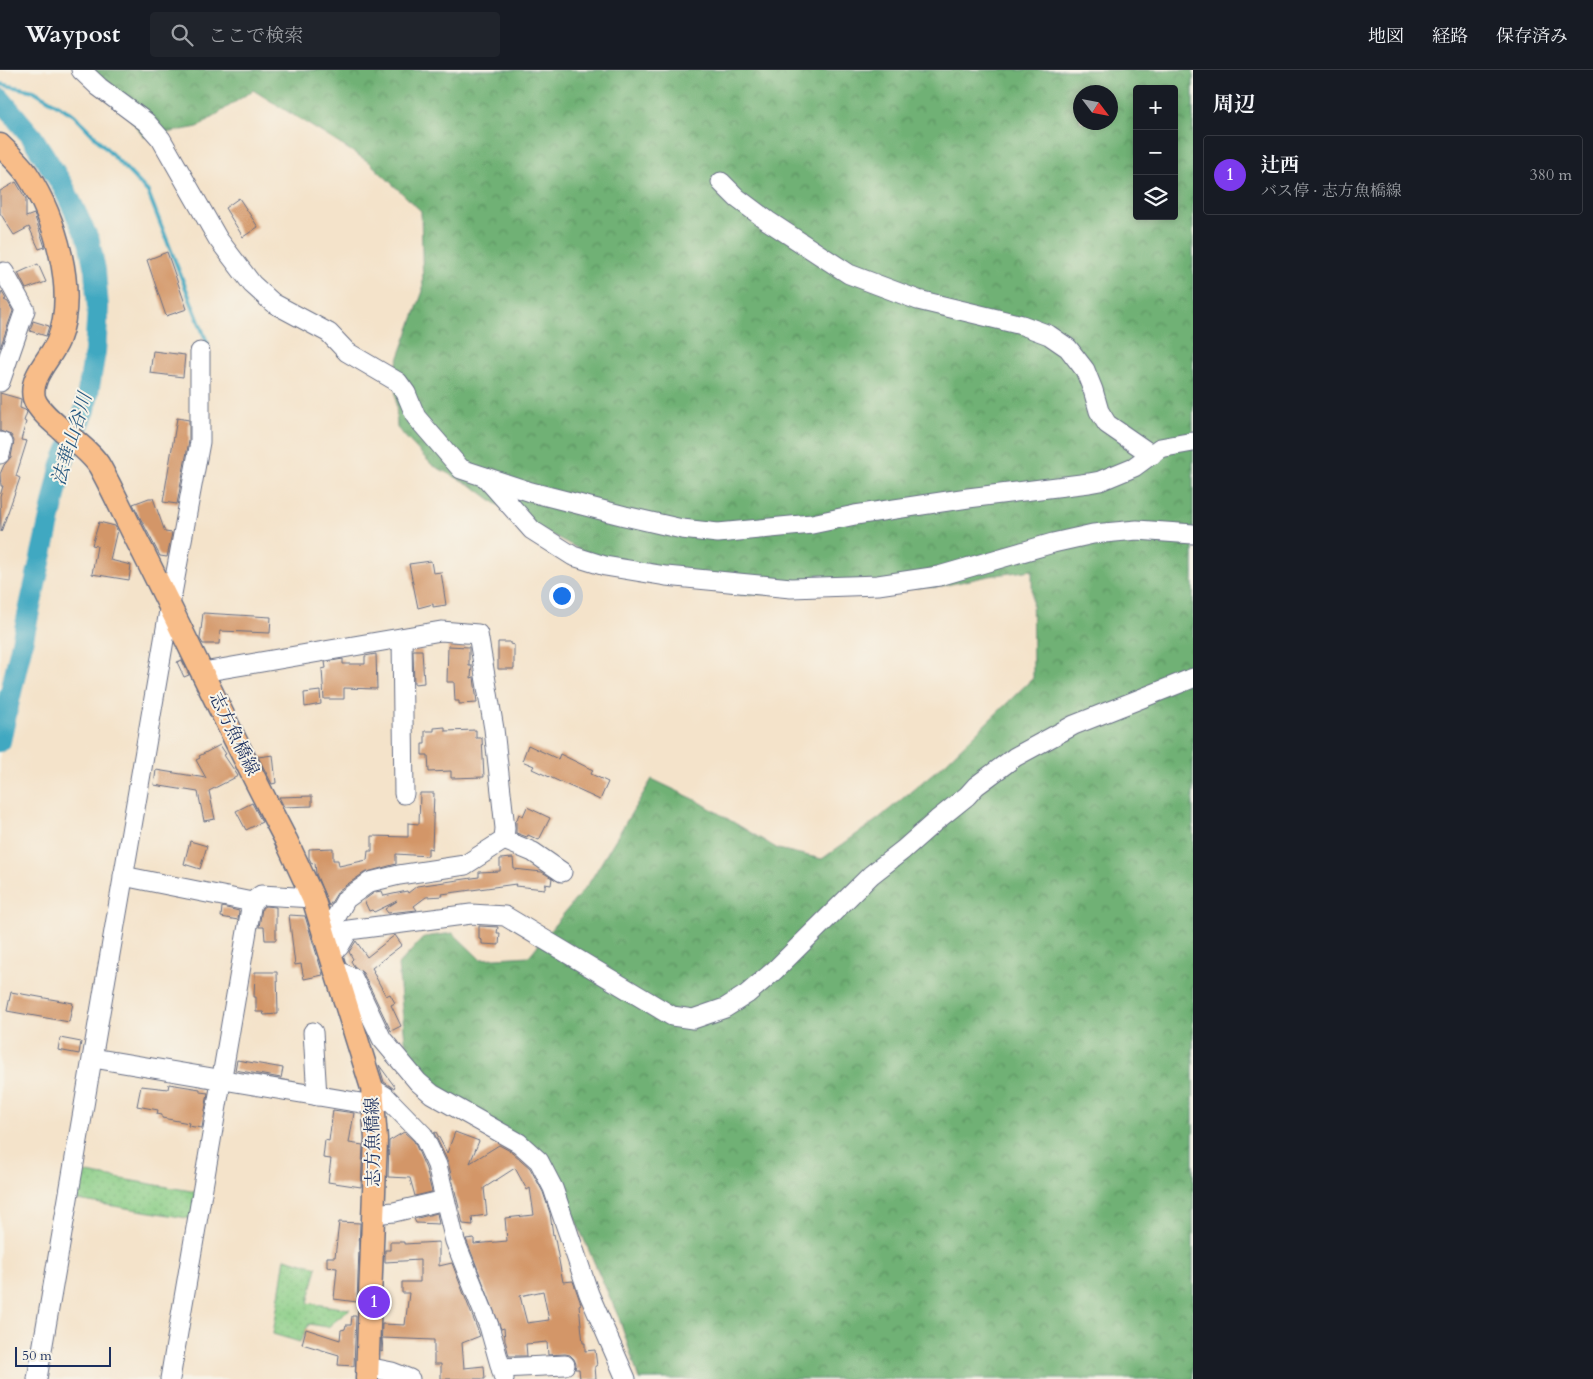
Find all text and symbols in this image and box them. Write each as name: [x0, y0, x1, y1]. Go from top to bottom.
search box: [150, 12, 500, 57]
text: Waypost: [25, 18, 120, 51]
icon: search: [168, 21, 196, 49]
text: ここで検索: [208, 23, 303, 49]
text: 地図: [1368, 24, 1404, 49]
text: 経路: [1432, 24, 1468, 49]
text: 保存済み: [1496, 24, 1568, 49]
north arrow: [1073, 85, 1118, 130]
map controls: [1133, 85, 1178, 220]
button: +: [1133, 85, 1178, 130]
text: 周辺: [1213, 90, 1255, 119]
button: −: [1133, 130, 1178, 175]
text: 辻西: [1261, 152, 1299, 178]
text: 1: [1226, 164, 1234, 186]
text: 380 m: [1530, 164, 1572, 186]
button: layers: [1133, 175, 1178, 220]
text: バス停 · 志方魚橋線: [1261, 180, 1402, 202]
water label: 法華山谷川: [46, 388, 99, 488]
your location: [549, 583, 575, 609]
street label: 志方魚橋線: [203, 688, 265, 780]
street label: 志方魚橋線: [360, 1097, 386, 1187]
pin: 1: [358, 1283, 390, 1321]
scale bar: [15, 1344, 111, 1367]
text: 50 m: [22, 1346, 52, 1365]

